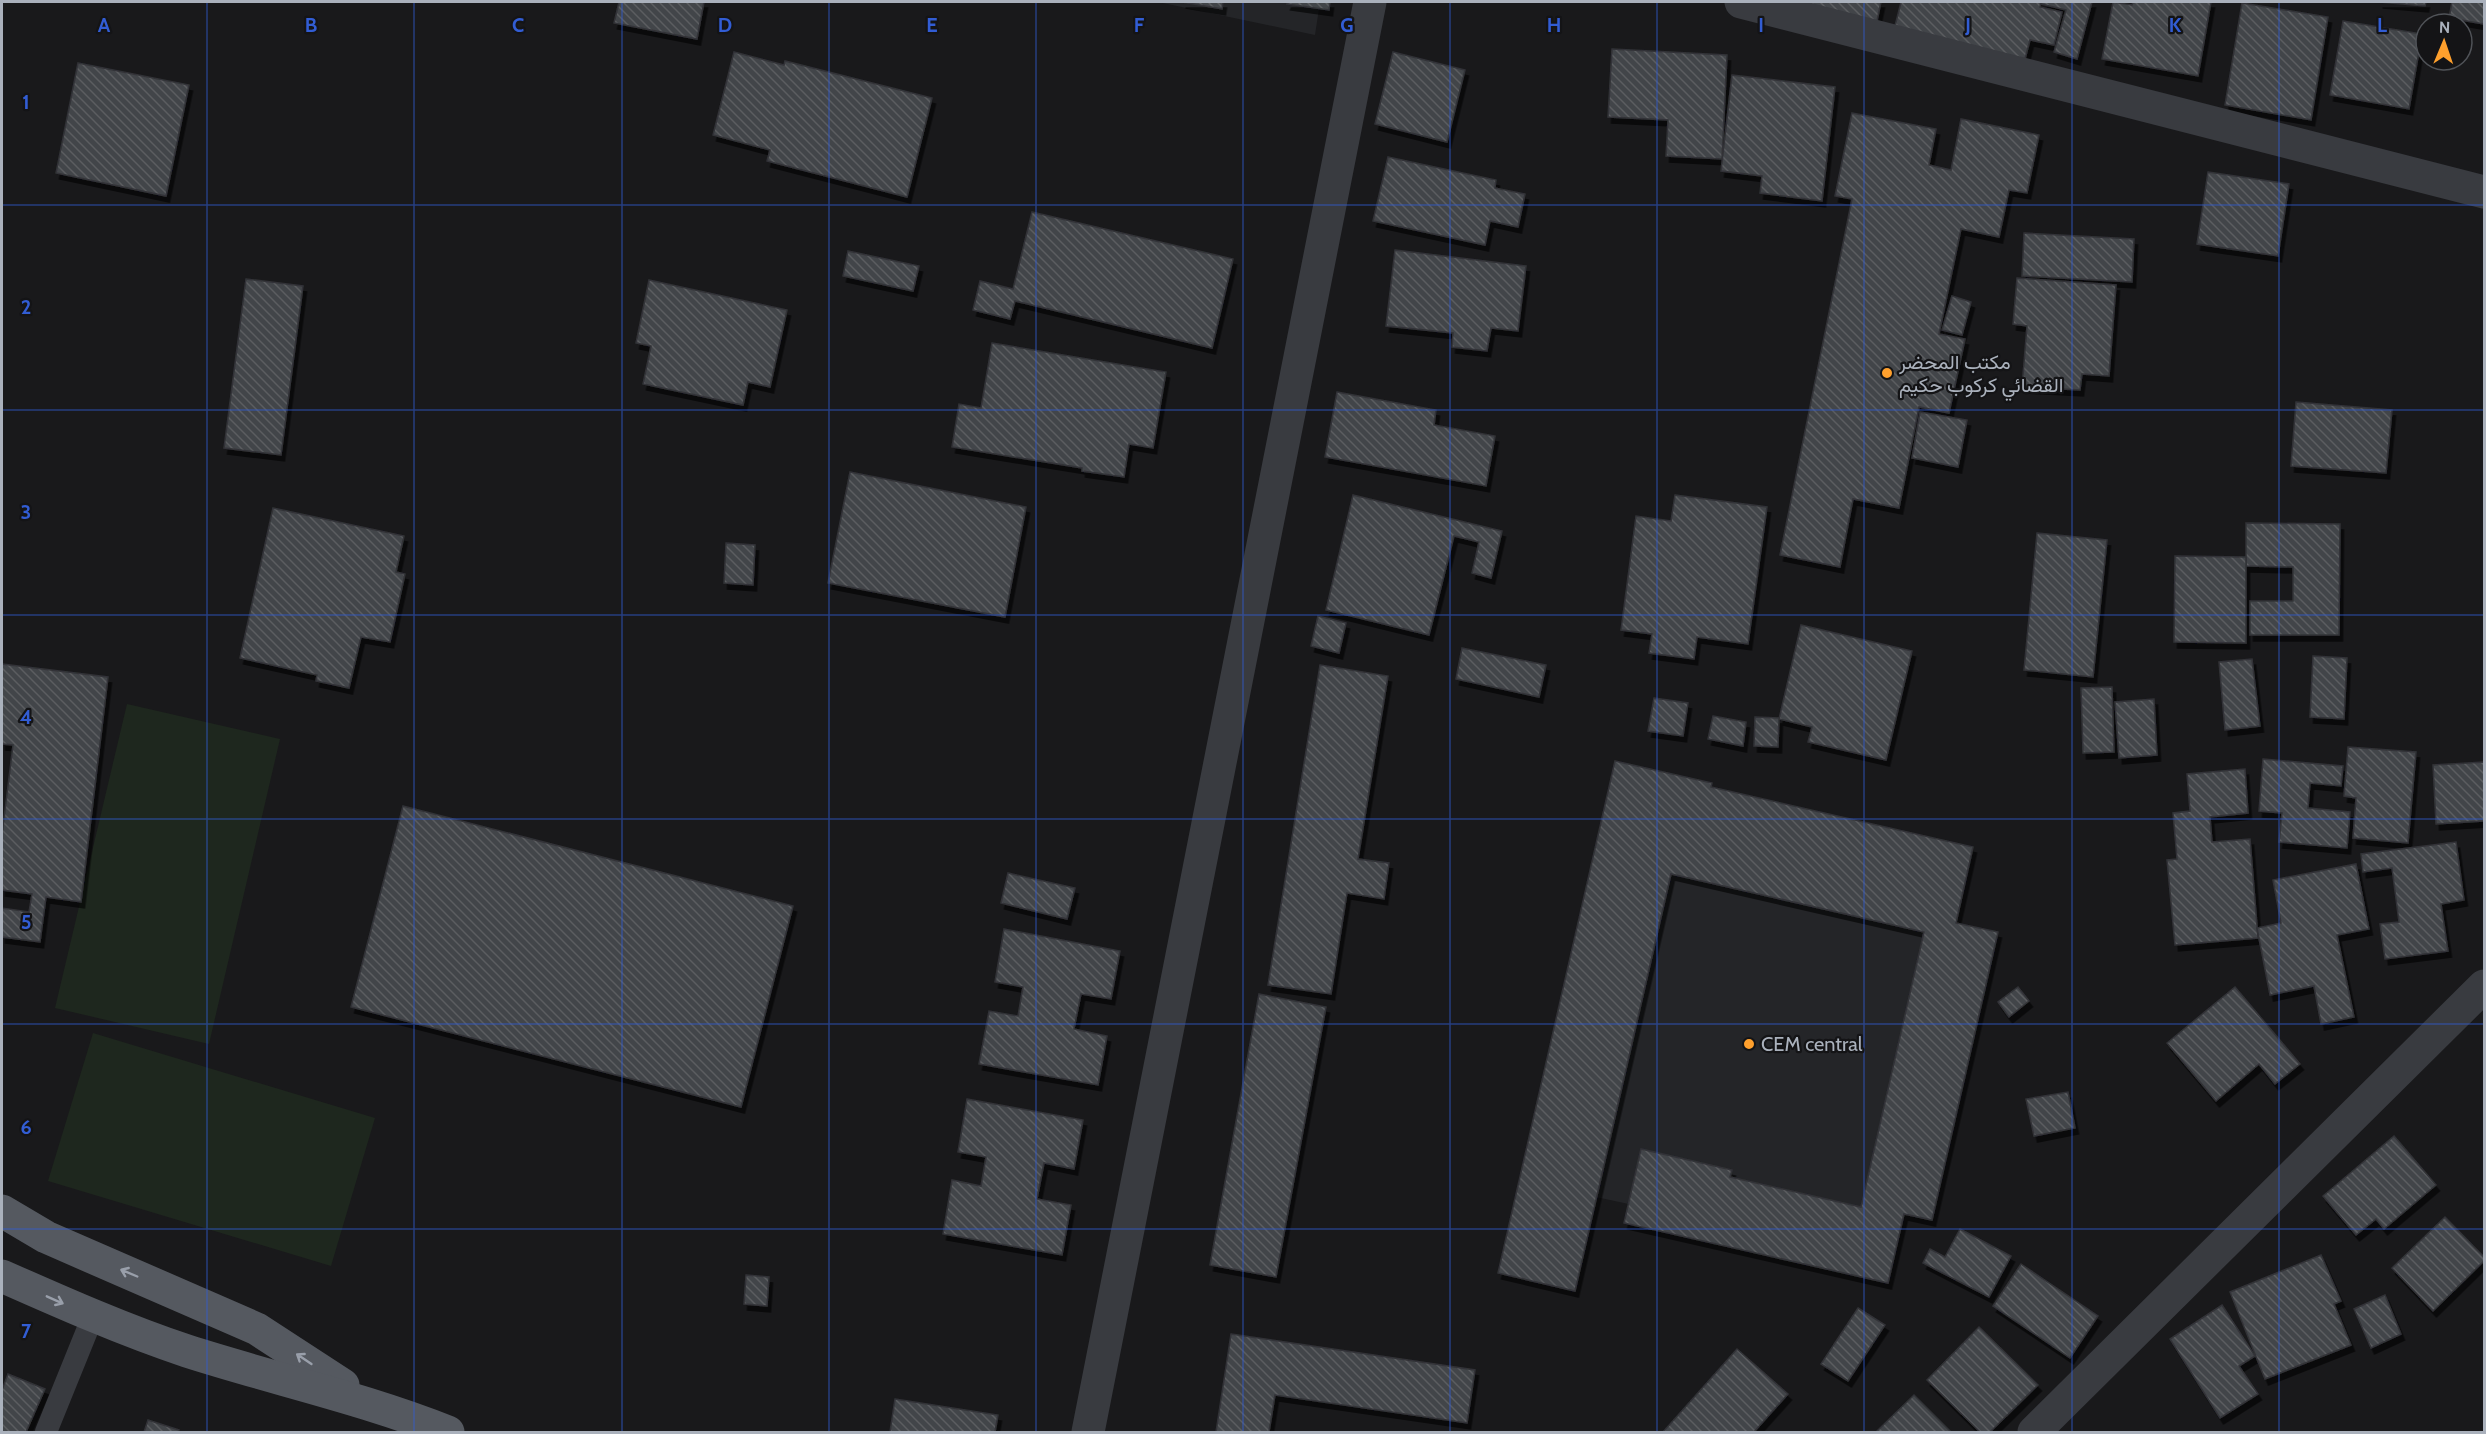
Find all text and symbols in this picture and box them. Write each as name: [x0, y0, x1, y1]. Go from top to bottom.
north arrow: [2414, 12, 2474, 72]
text: A: [98, 13, 111, 37]
text: B: [305, 13, 317, 37]
text: C: [512, 13, 524, 37]
text: D: [718, 13, 732, 37]
text: E: [926, 13, 938, 37]
text: F: [1134, 13, 1145, 37]
text: G: [1340, 13, 1354, 37]
text: H: [1547, 13, 1561, 37]
text: I: [1758, 13, 1764, 37]
text: J: [1964, 13, 1971, 37]
text: K: [2169, 13, 2182, 37]
text: L: [2377, 13, 2387, 37]
text: N: [2439, 18, 2450, 37]
text: 1: [22, 90, 30, 114]
text: 2: [21, 295, 31, 319]
place label: مكتب المحضر القضائي كركوب حكيم: [1898, 350, 2063, 402]
marker: مكتب المحضر القضائي كركوب حكيم: [1880, 366, 1894, 380]
text: 3: [21, 500, 31, 524]
text: 4: [20, 705, 32, 729]
text: 5: [21, 910, 31, 934]
place label: CEM central: [1761, 1032, 1863, 1056]
marker: CEM central: [1742, 1037, 1756, 1051]
text: 6: [20, 1115, 32, 1139]
one-way arrow: [121, 1267, 139, 1278]
one-way arrow: [46, 1295, 64, 1306]
text: 7: [21, 1319, 32, 1343]
one-way arrow: [296, 1353, 312, 1365]

